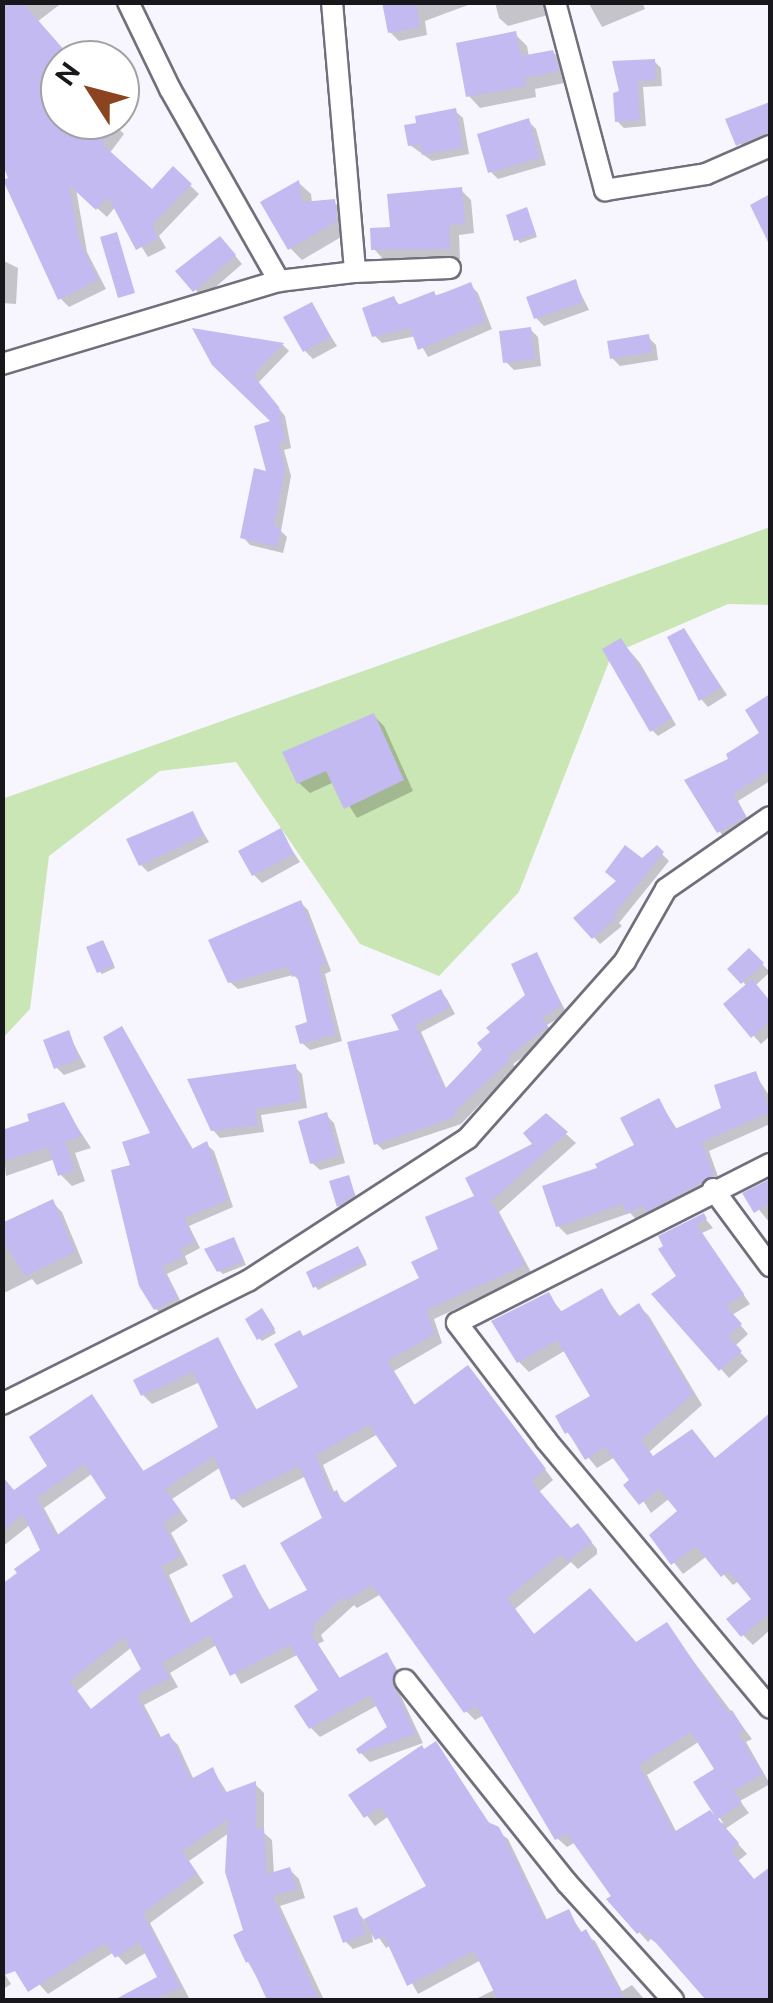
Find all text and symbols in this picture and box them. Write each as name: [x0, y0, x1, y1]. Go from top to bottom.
north arrow: [40, 40, 140, 140]
text: N: [48, 56, 86, 91]

